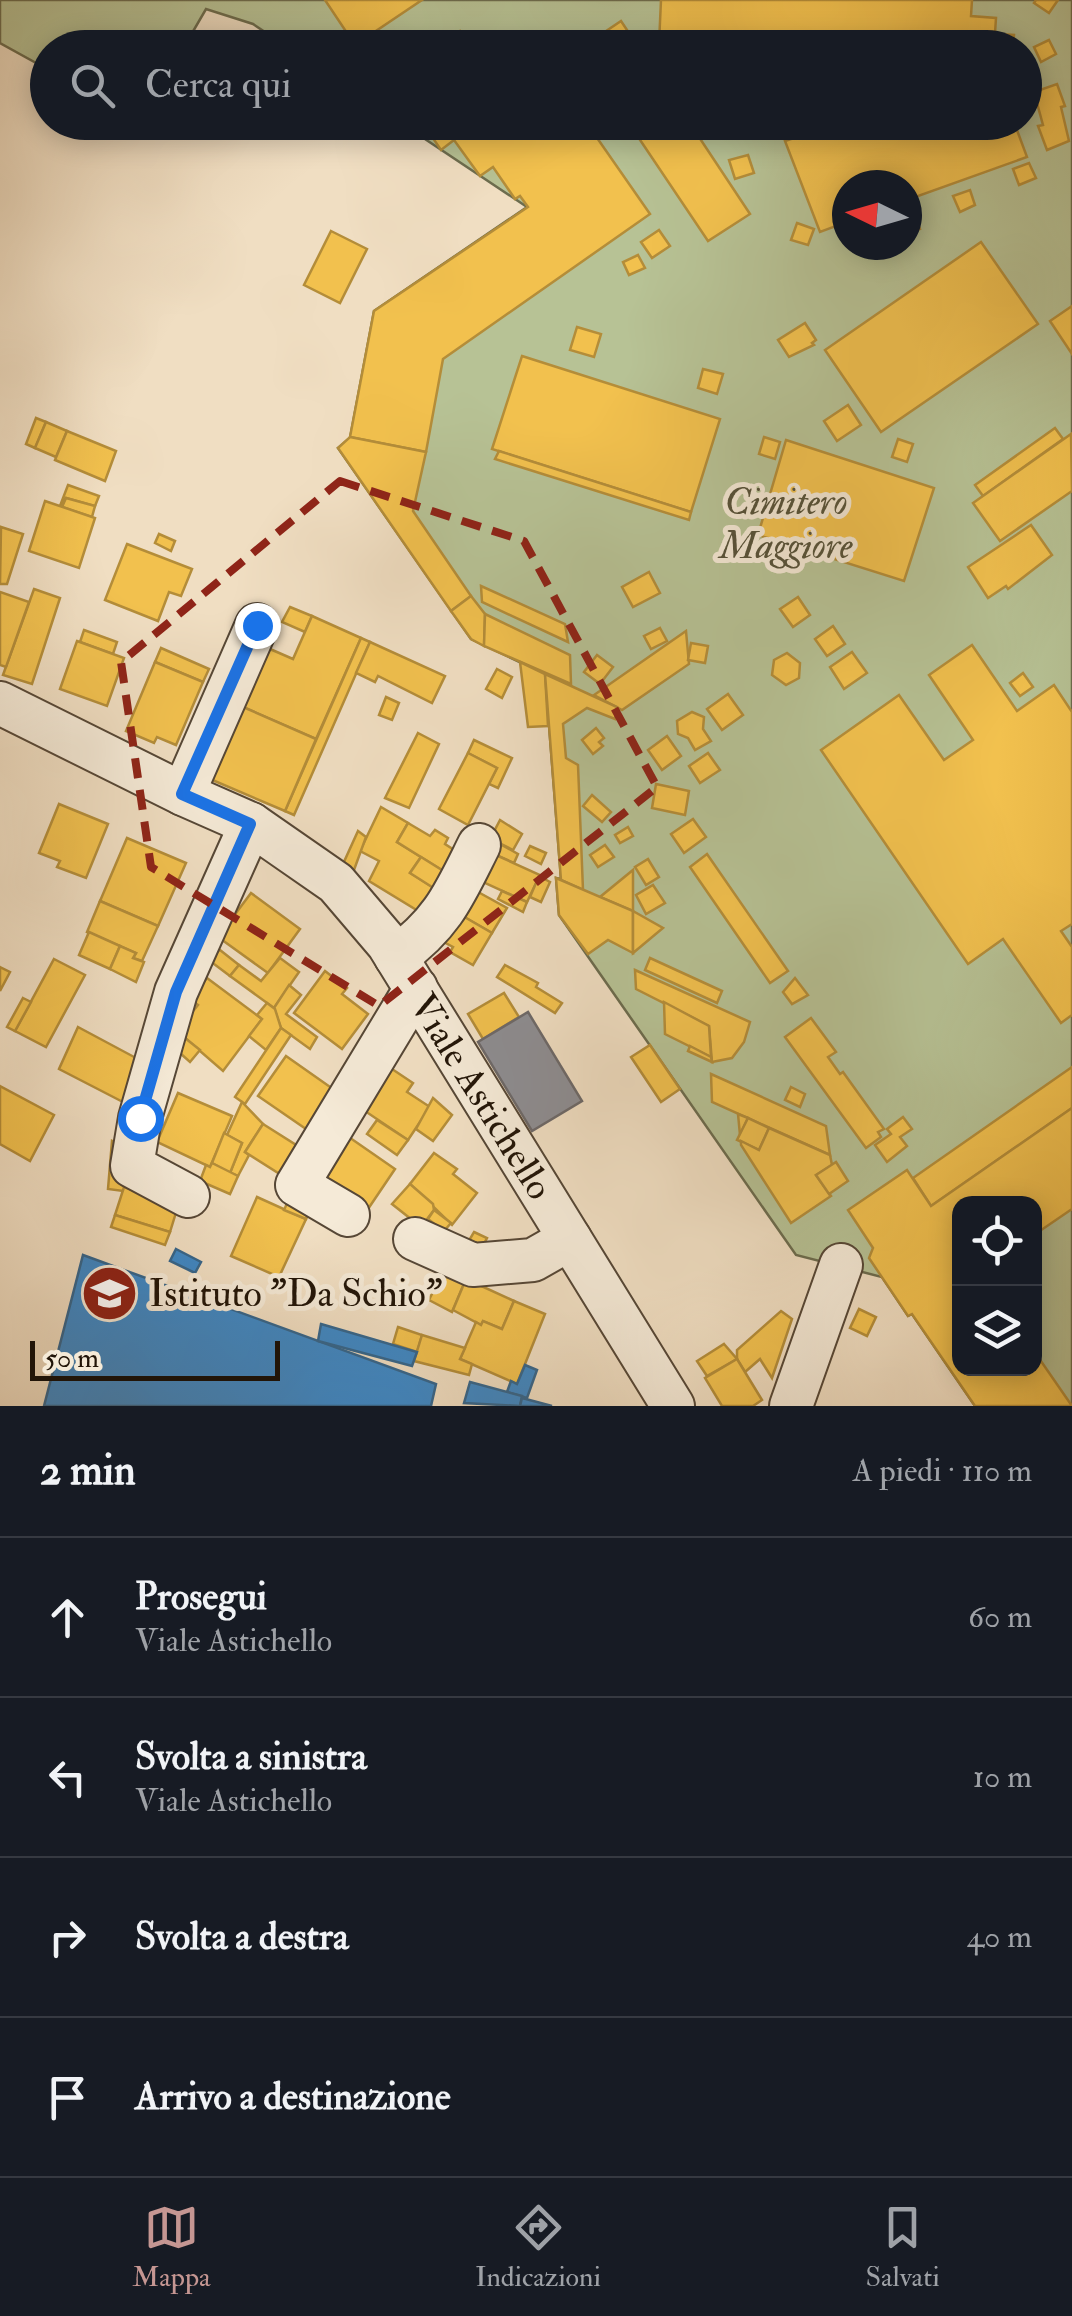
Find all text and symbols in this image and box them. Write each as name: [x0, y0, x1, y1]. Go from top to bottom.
search box: [30, 30, 1042, 140]
icon: search: [65, 58, 120, 113]
text: Cerca qui: [145, 61, 291, 109]
north arrow: [832, 170, 922, 260]
park label: Cimitero Maggiore: [718, 478, 853, 570]
route end: [235, 603, 281, 649]
street label: Viale Astichello: [399, 985, 564, 1209]
route start: [118, 1096, 164, 1142]
map controls: [952, 1196, 1042, 1376]
button: locate: [952, 1196, 1042, 1286]
school or university icon: Istituto "Da Schio": [80, 1263, 140, 1323]
place label: Istituto "Da Schio": [149, 1270, 443, 1318]
button: layers: [952, 1286, 1042, 1376]
scale bar: [30, 1336, 280, 1380]
text: 50 m: [45, 1341, 99, 1376]
text: 2 min: [40, 1445, 136, 1497]
text: A piedi · 110 m: [853, 1451, 1032, 1491]
text: Prosegui: [135, 1573, 267, 1621]
icon: ahead: [40, 1590, 95, 1645]
text: 60 m: [968, 1597, 1032, 1637]
text: Viale Astichello: [135, 1621, 332, 1661]
text: Svolta a sinistra: [135, 1733, 367, 1781]
icon: left: [40, 1750, 95, 1805]
text: 10 m: [973, 1757, 1032, 1797]
text: Viale Astichello: [135, 1781, 332, 1821]
icon: right: [40, 1910, 95, 1965]
text: Svolta a destra: [135, 1913, 349, 1961]
text: 40 m: [967, 1917, 1032, 1957]
icon: arrive: [40, 2070, 95, 2125]
text: Arrivo a destinazione: [135, 2073, 451, 2121]
tab: Mappa: [132, 2200, 211, 2295]
tab: Indicazioni: [475, 2200, 601, 2295]
tab: Salvati: [866, 2200, 940, 2295]

